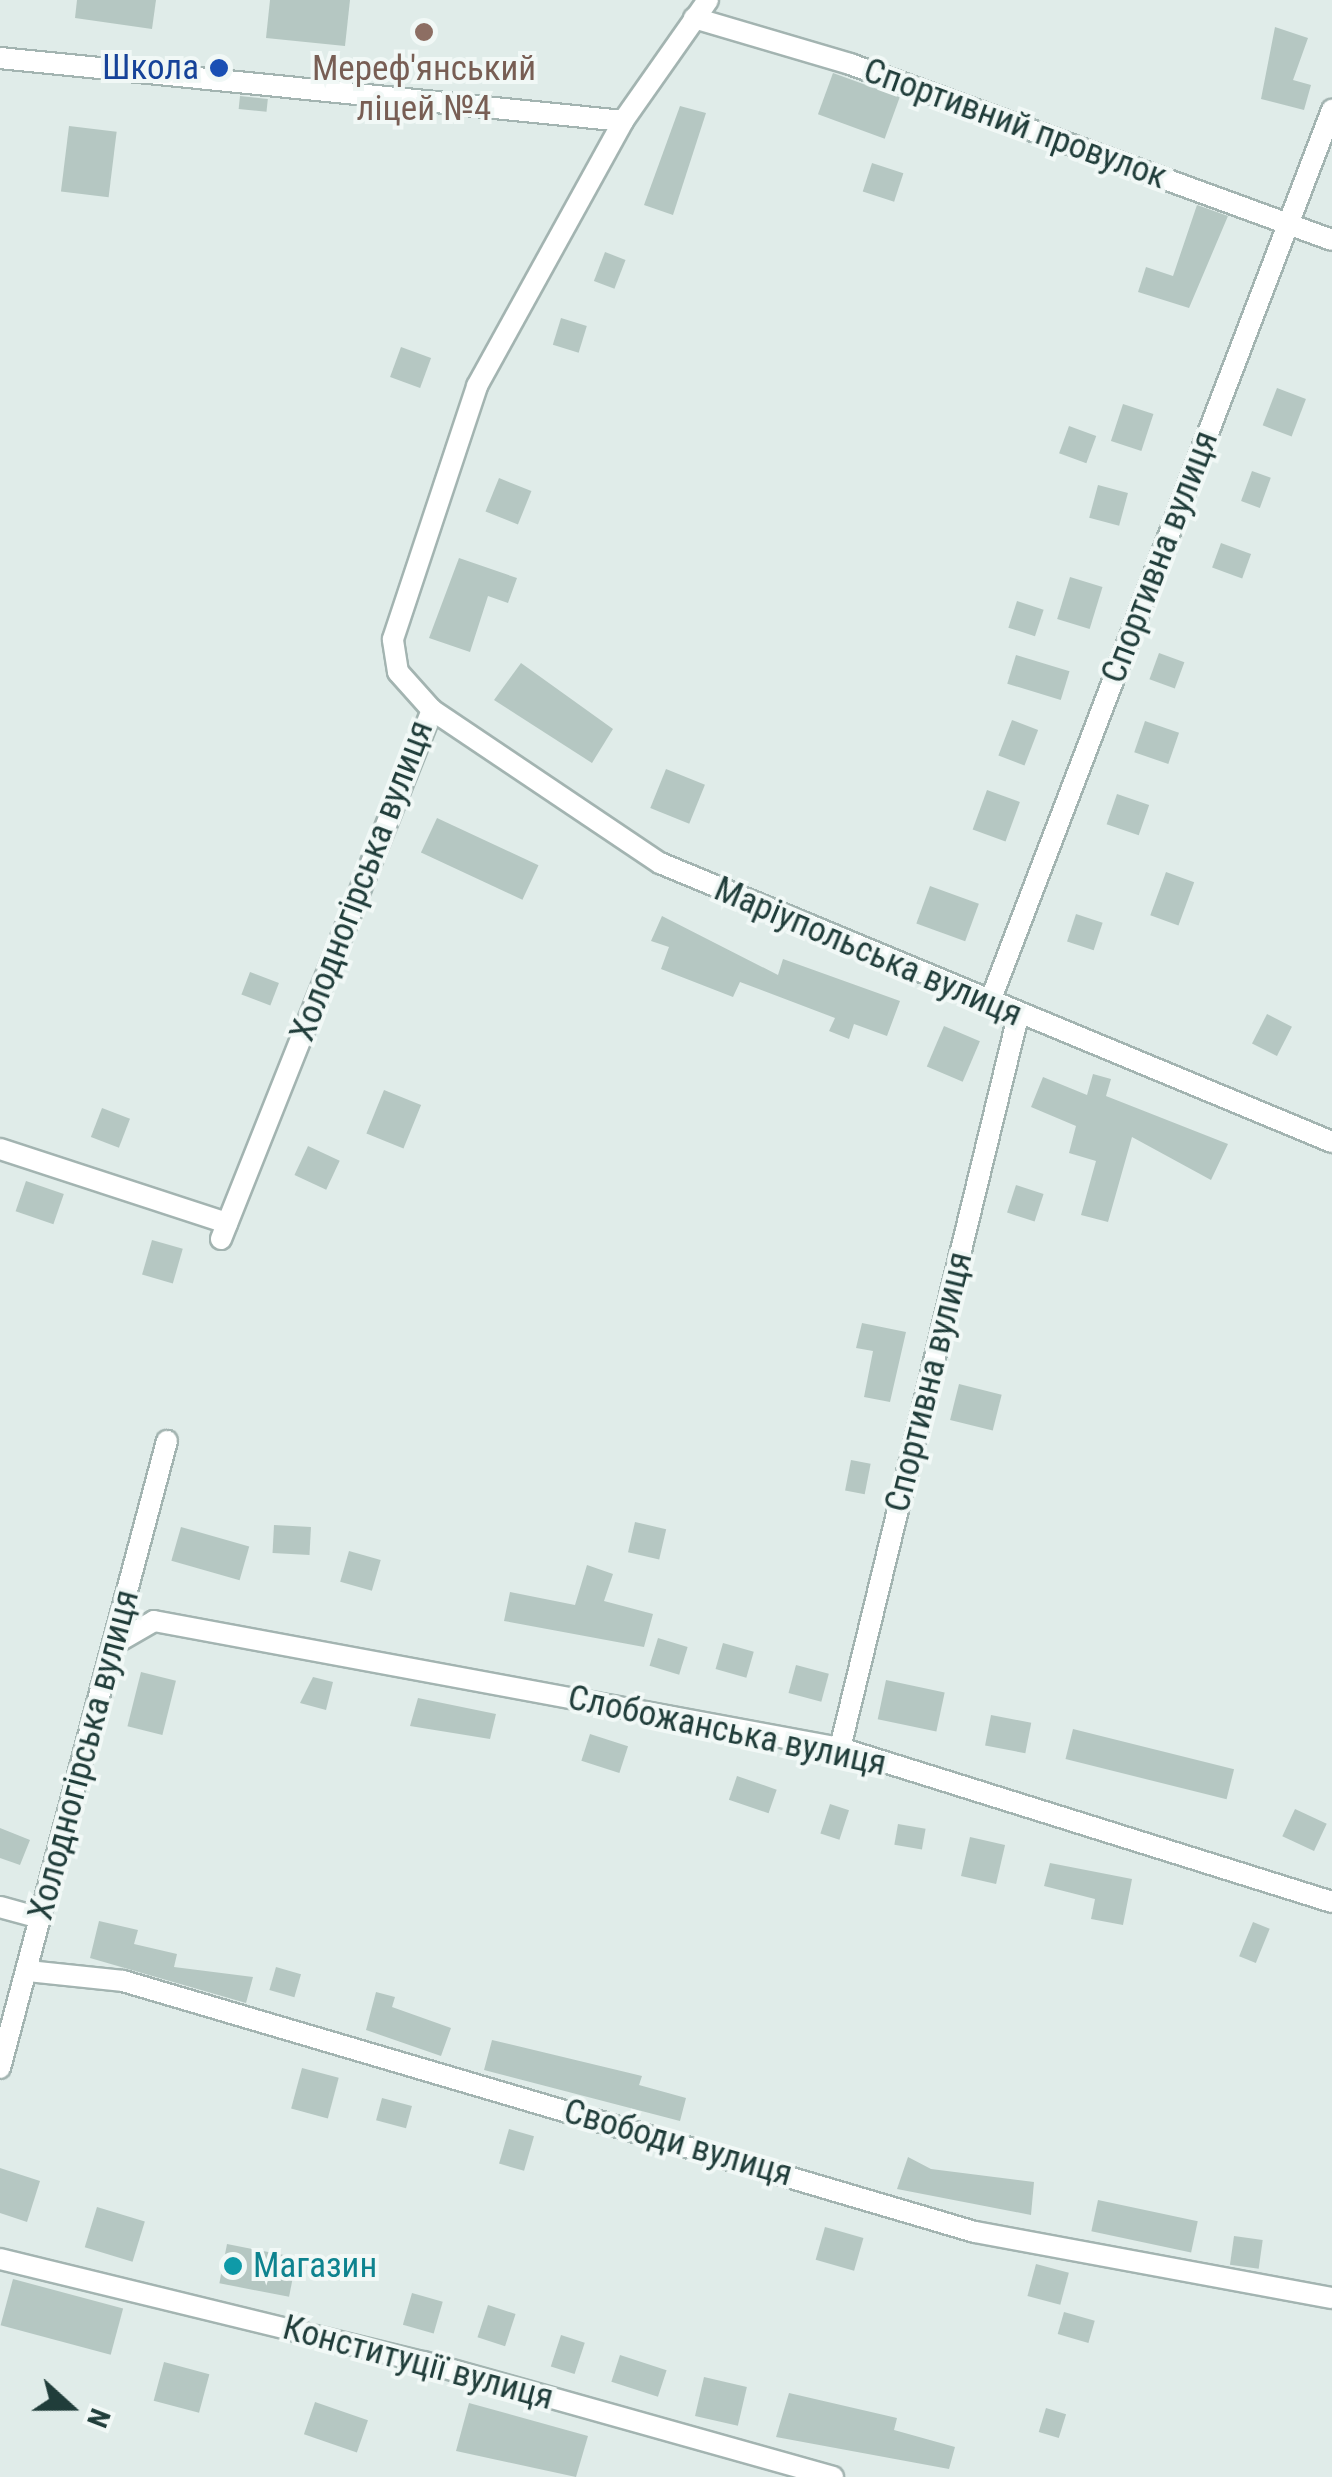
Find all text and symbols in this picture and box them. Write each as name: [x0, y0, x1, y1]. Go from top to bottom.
marker: Мереф'янський ліцей №4: [413, 21, 435, 43]
place label: Школа: [102, 47, 199, 89]
place label: Мереф'янський ліцей №4: [312, 48, 536, 130]
street label: Спортивний провулок: [858, 50, 1172, 198]
marker: Школа: [208, 57, 230, 79]
street label: Спортивна вулиця: [1093, 425, 1227, 689]
street label: Холодногірська вулиця: [282, 715, 442, 1047]
street label: Маріупольська вулиця: [708, 868, 1028, 1036]
street label: Спортивна вулиця: [876, 1248, 982, 1516]
street label: Холодногірська вулиця: [20, 1585, 148, 1925]
street label: Слобожанська вулиця: [564, 1677, 890, 1785]
street label: Свободи вулиця: [559, 2090, 797, 2196]
place label: Магазин: [253, 2245, 377, 2287]
marker: Магазин: [222, 2255, 244, 2277]
street label: Конституції вулиця: [278, 2307, 558, 2419]
north arrow: [20, 2357, 120, 2457]
text: N: [80, 2404, 117, 2432]

